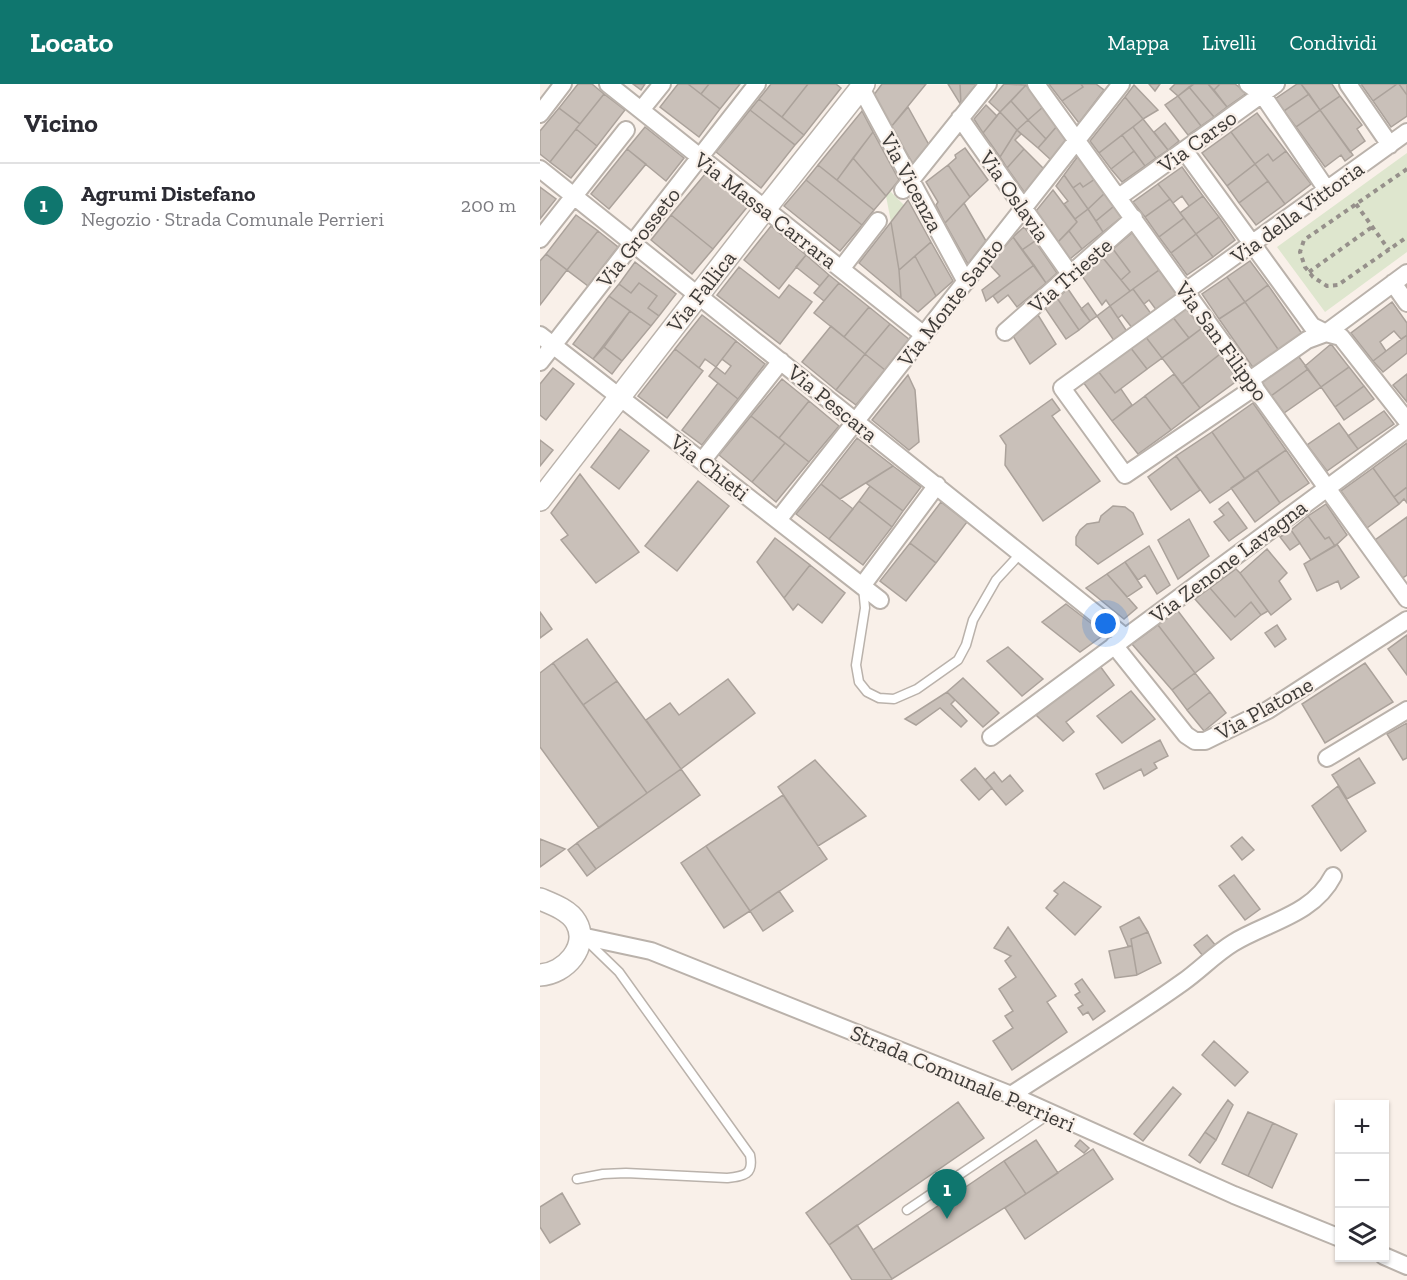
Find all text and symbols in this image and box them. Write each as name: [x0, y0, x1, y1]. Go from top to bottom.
text: Locato: [30, 26, 113, 59]
text: Mappa: [1107, 30, 1169, 55]
text: Livelli: [1202, 30, 1257, 55]
text: Condividi: [1290, 30, 1377, 55]
street label: Via Carso: [1152, 104, 1242, 180]
text: Vicino: [24, 107, 98, 139]
street label: Via Vicenza: [874, 127, 949, 237]
street label: Via Oslavia: [973, 145, 1056, 247]
street label: Via Massa Carrara: [688, 146, 843, 275]
street label: Via della Vittoria: [1225, 155, 1370, 270]
text: Agrumi Distefano: [81, 180, 256, 207]
street label: Via Grosseto: [590, 182, 686, 294]
text: 1: [39, 193, 48, 217]
text: 200 m: [461, 193, 516, 217]
text: Negozio · Strada Comunale Perrieri: [81, 207, 384, 231]
street label: Via Monte Santo: [891, 232, 1009, 373]
street label: Via Trieste: [1022, 232, 1118, 320]
street label: Via Fallica: [660, 245, 742, 339]
street label: Via San Filippo: [1169, 275, 1274, 406]
street label: Via Pescara: [781, 358, 884, 448]
street label: Via Chieti: [664, 428, 755, 507]
street label: Via Zenone Lavagna: [1144, 493, 1312, 630]
your location: [1091, 609, 1120, 638]
street label: Via Platone: [1210, 671, 1318, 747]
street label: Strada Comunale Perrieri: [846, 1019, 1079, 1138]
map controls: [1335, 1100, 1389, 1262]
button: +: [1335, 1100, 1389, 1154]
button: −: [1335, 1154, 1389, 1208]
pin: 1: [928, 1170, 966, 1219]
button: layers: [1335, 1208, 1389, 1262]

